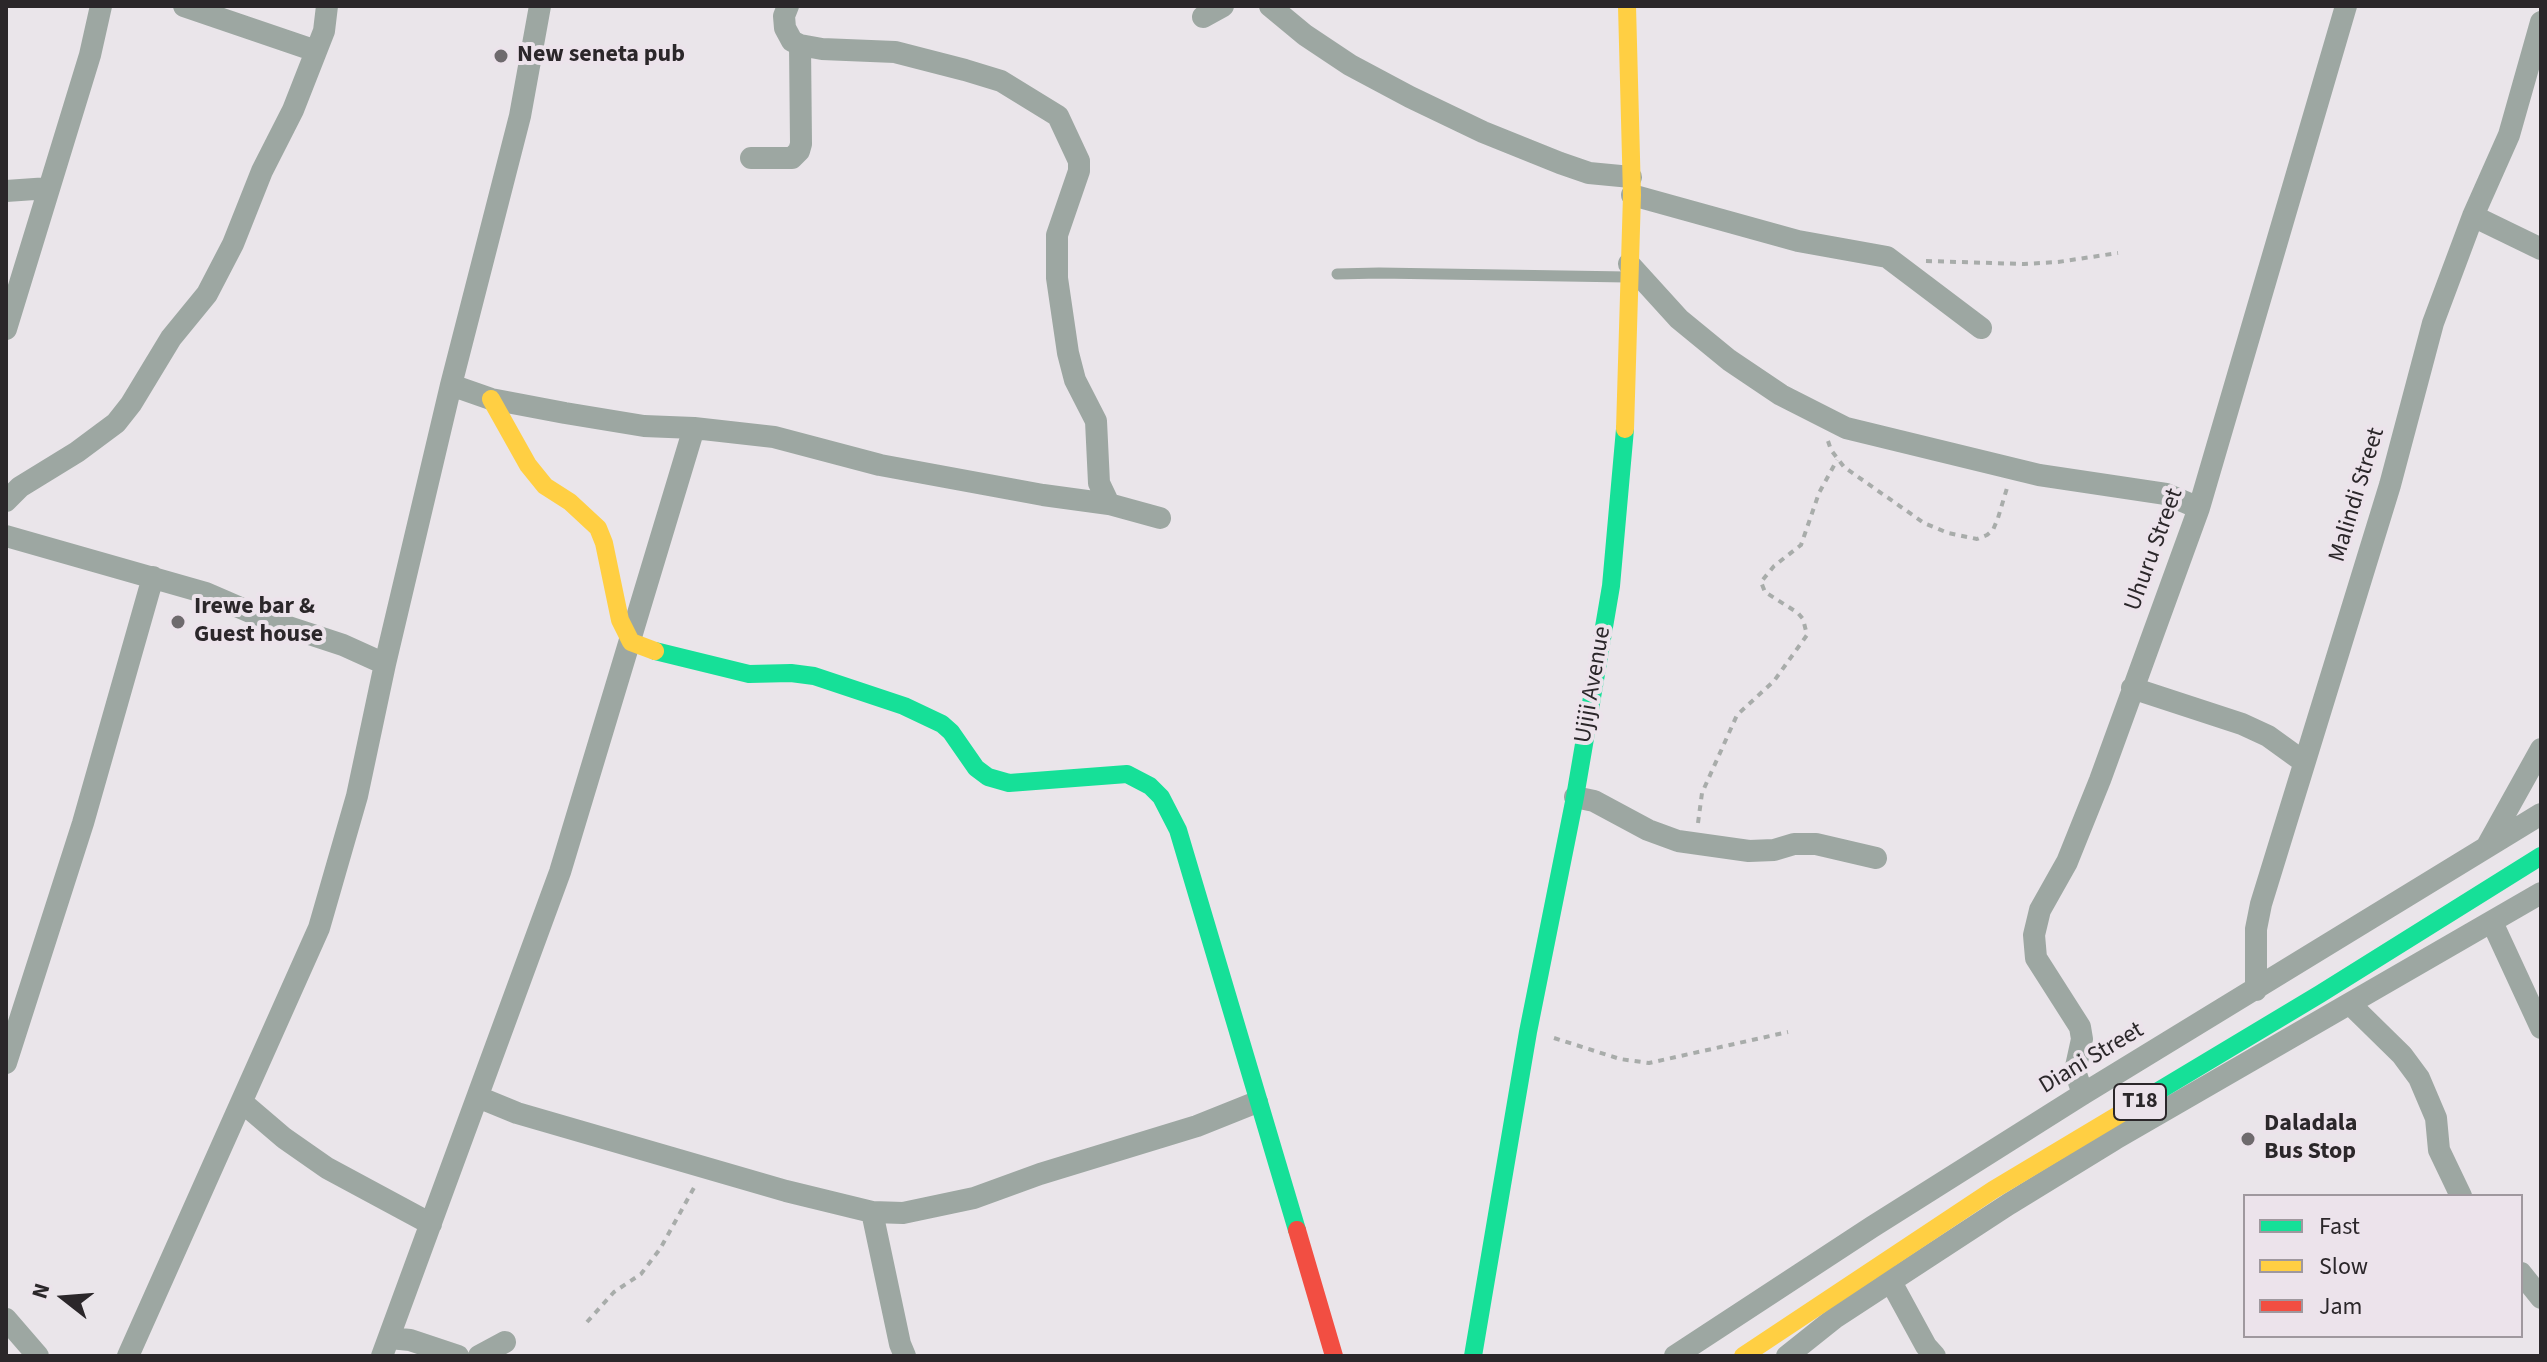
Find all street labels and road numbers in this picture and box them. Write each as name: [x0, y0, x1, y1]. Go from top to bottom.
street label: Malindi Street: [2324, 424, 2392, 566]
street label: Uhuru Street: [2120, 485, 2190, 615]
street label: Ujiji Avenue: [1570, 624, 1618, 746]
street label: Diani Street: [2035, 1017, 2149, 1101]
road number: T18: [2114, 1084, 2166, 1120]

